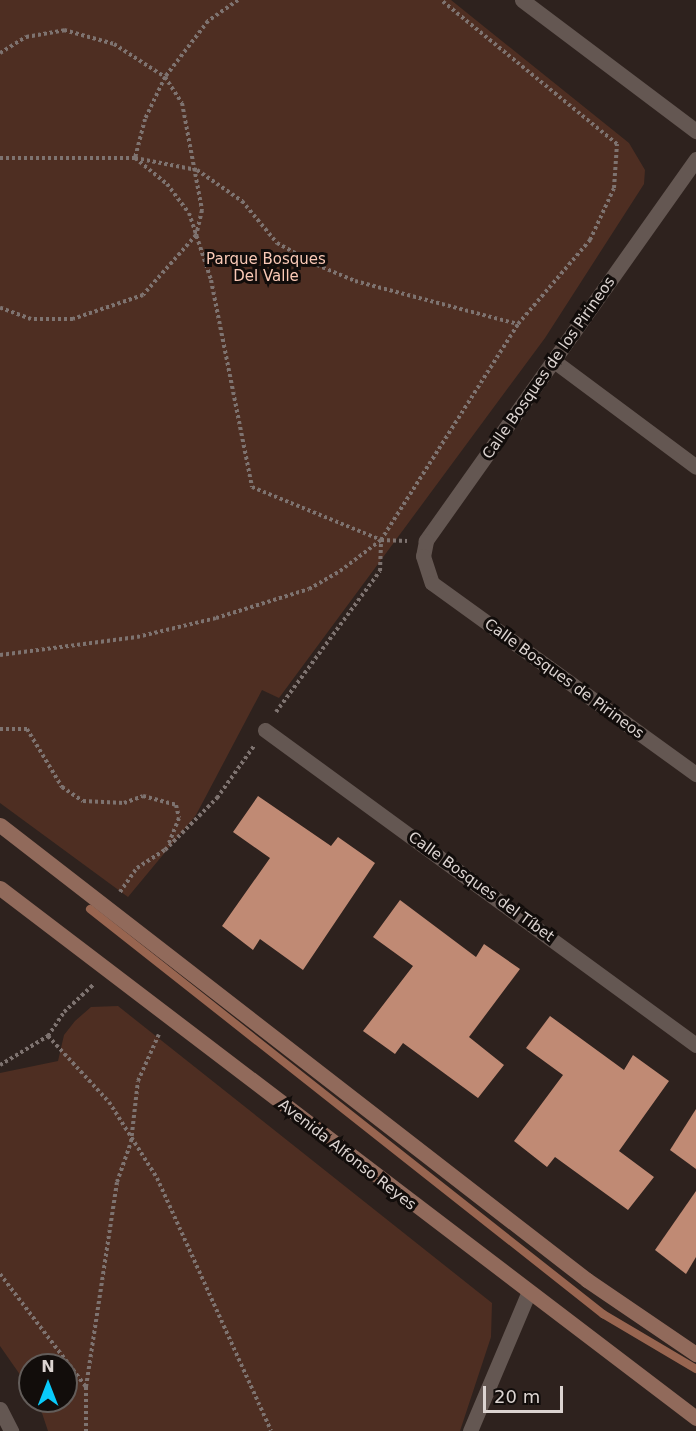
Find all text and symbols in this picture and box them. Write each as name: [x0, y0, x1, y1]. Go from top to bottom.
park label: Parque Bosques Del Valle: [206, 250, 326, 285]
street label: Calle Bosques de los Pirineos: [479, 273, 619, 463]
street label: Calle Bosques de Pirineos: [481, 615, 647, 743]
street label: Calle Bosques del Tíbet: [405, 828, 557, 946]
street label: Avenida Alfonso Reyes: [275, 1096, 419, 1214]
north arrow: [18, 1353, 78, 1413]
text: N: [41, 1357, 55, 1376]
scale bar: [486, 1374, 566, 1412]
text: 20 m: [494, 1386, 540, 1407]

